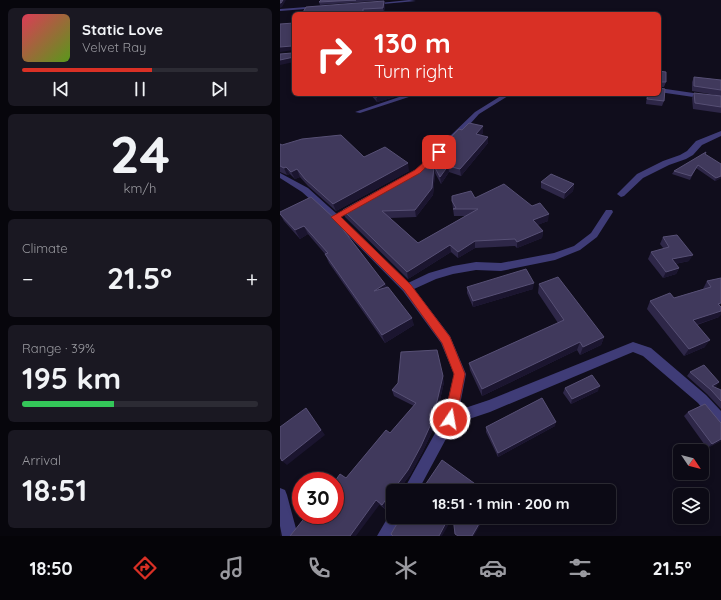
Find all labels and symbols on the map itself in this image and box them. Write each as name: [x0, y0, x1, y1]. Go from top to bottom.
pin: [422, 135, 456, 169]
position arrow: [429, 398, 471, 440]
north arrow: [673, 444, 709, 480]
speed limit sign: 30: [292, 472, 344, 524]

